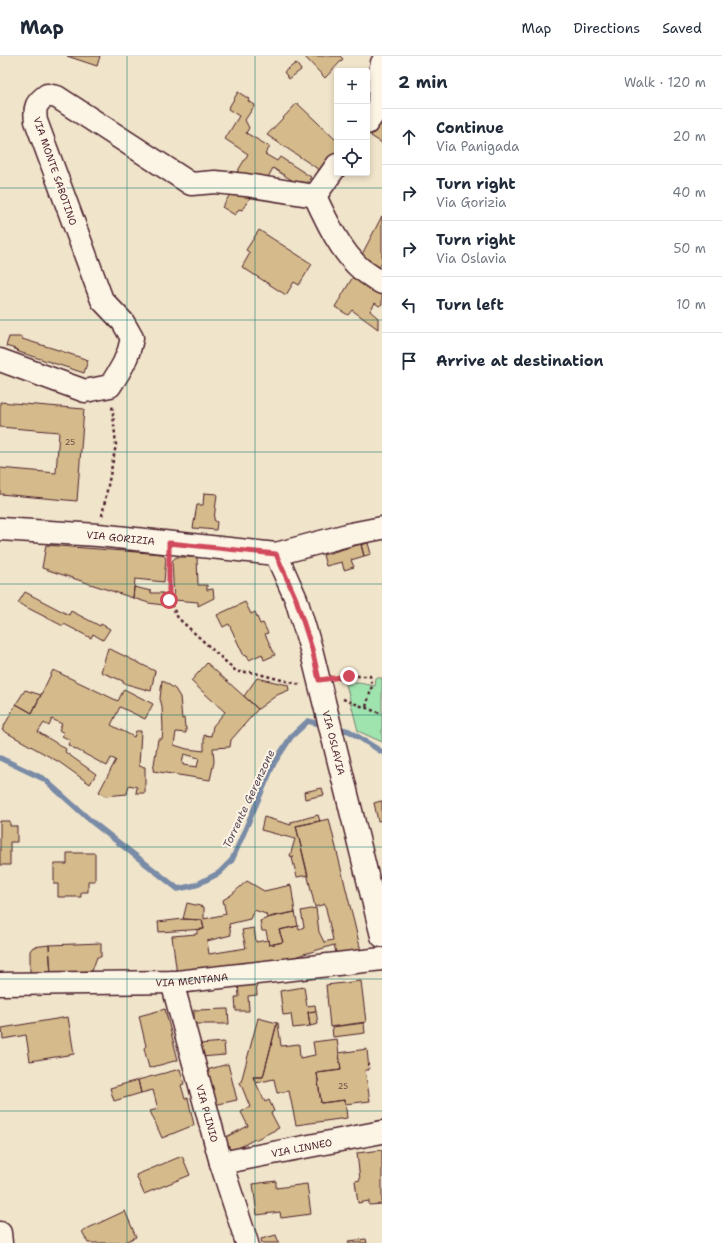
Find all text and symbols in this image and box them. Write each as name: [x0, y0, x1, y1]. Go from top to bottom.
text: Map: [20, 15, 64, 40]
text: Map: [522, 19, 552, 37]
text: Directions: [574, 19, 640, 37]
text: Saved: [662, 19, 702, 37]
map controls: [334, 68, 370, 176]
button: +: [334, 68, 370, 104]
text: 2 min: [398, 71, 448, 93]
text: Walk · 120 m: [624, 74, 706, 91]
button: −: [334, 104, 370, 140]
street label: VIA MONTE SABOTINO: [30, 115, 80, 227]
text: Continue: [436, 118, 504, 138]
icon: ahead: [398, 126, 420, 148]
text: 20 m: [673, 128, 706, 145]
text: Via Panigada: [436, 138, 519, 155]
button: locate: [334, 140, 370, 176]
text: Turn right: [436, 174, 516, 194]
icon: right: [398, 182, 420, 204]
text: 40 m: [672, 184, 706, 201]
text: Via Gorizia: [436, 194, 506, 211]
text: Turn right: [436, 230, 516, 250]
icon: right: [398, 238, 420, 260]
text: 50 m: [673, 240, 706, 257]
text: Via Oslavia: [436, 250, 506, 267]
icon: left: [398, 294, 420, 316]
text: Turn left: [436, 295, 504, 315]
text: 10 m: [676, 296, 706, 313]
icon: arrive: [398, 350, 420, 372]
text: Arrive at destination: [436, 351, 604, 371]
house number: 25: [65, 437, 75, 448]
street label: VIA GORIZIA: [86, 528, 155, 548]
route start: [160, 591, 178, 609]
route end: [340, 667, 358, 685]
street label: VIA OSLAVIA: [320, 709, 348, 777]
water label: Torrente Gerenzone: [220, 747, 278, 851]
street label: VIA MENTANA: [155, 970, 229, 989]
house number: 25: [338, 1081, 348, 1092]
street label: VIA PLINIO: [194, 1083, 222, 1144]
street label: VIA LINNEO: [270, 1135, 333, 1160]

